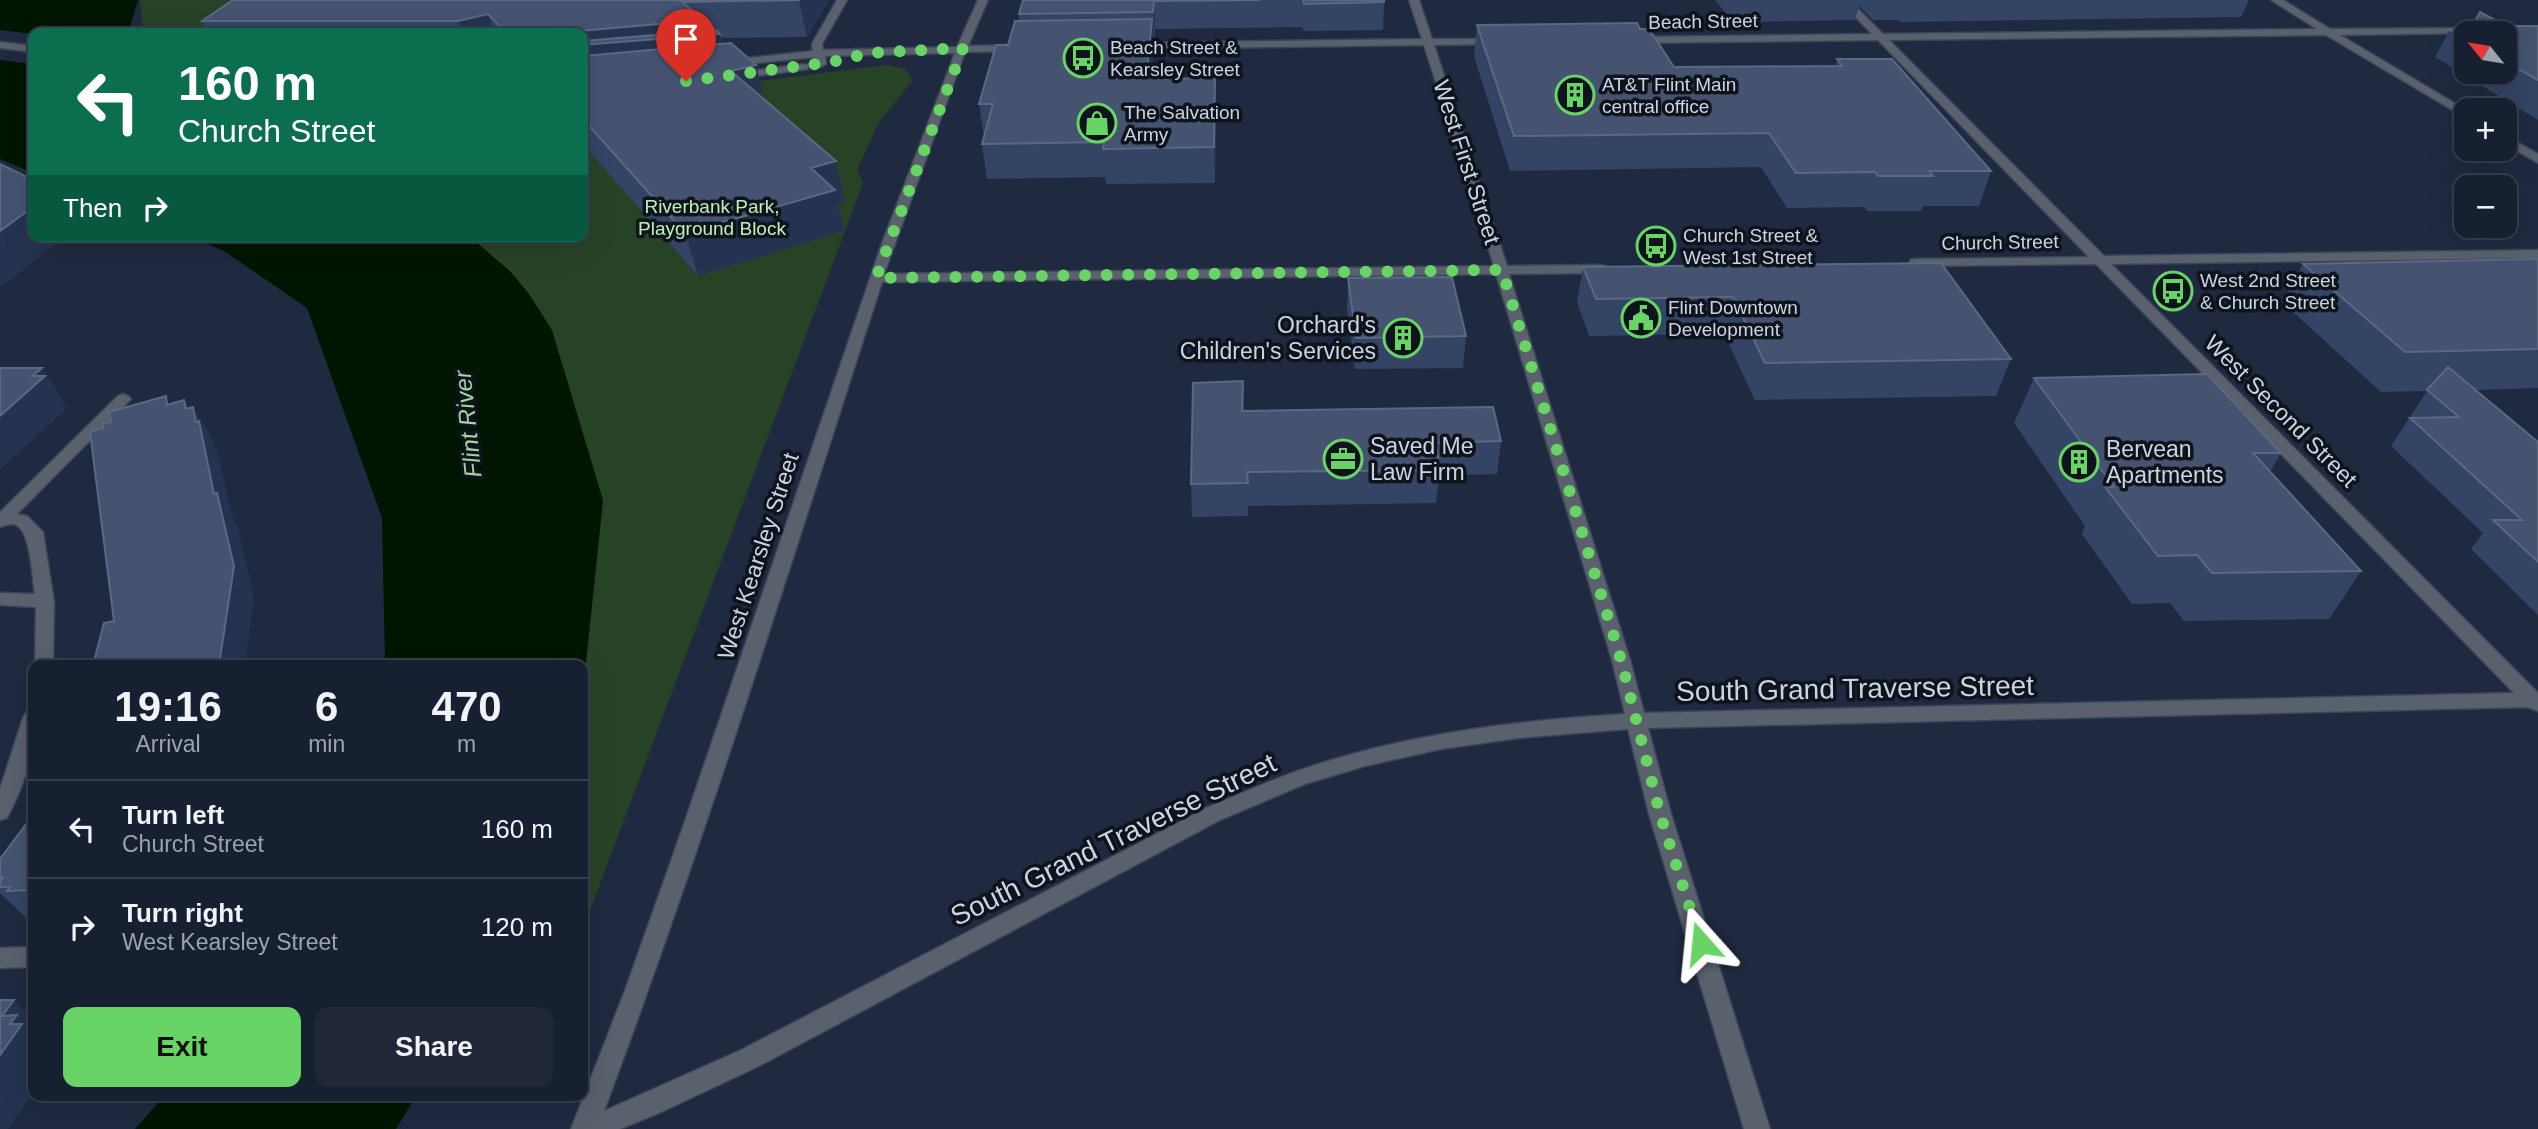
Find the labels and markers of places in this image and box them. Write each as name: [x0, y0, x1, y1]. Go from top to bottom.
pin: [656, 9, 716, 81]
bus stop icon: Beach Street & Kearsley Street: [1062, 37, 1104, 79]
place label: Beach Street & Kearsley Street: [1110, 37, 1241, 80]
building icon: AT&T Flint Main central office: [1554, 74, 1596, 116]
place label: AT&T Flint Main central office: [1602, 74, 1736, 117]
shop icon: The Salvation Army: [1076, 102, 1118, 144]
place label: The Salvation Army: [1124, 102, 1240, 145]
bus stop icon: Church Street & West 1st Street: [1635, 225, 1677, 267]
place label: Church Street & West 1st Street: [1683, 225, 1818, 268]
bus stop icon: West 2nd Street & Church Street: [2152, 270, 2194, 312]
place label: West 2nd Street & Church Street: [2200, 270, 2337, 313]
public building icon: Flint Downtown Development: [1620, 297, 1662, 339]
place label: Flint Downtown Development: [1668, 297, 1798, 340]
place label: Orchard's Children's Services: [1180, 312, 1376, 364]
building icon: Orchard's Children's Services: [1382, 317, 1424, 359]
place label: Saved Me Law Firm: [1370, 433, 1474, 485]
place label: Bervean Apartments: [2106, 436, 2224, 488]
office icon: Saved Me Law Firm: [1322, 438, 1364, 480]
building icon: Bervean Apartments: [2058, 441, 2100, 483]

